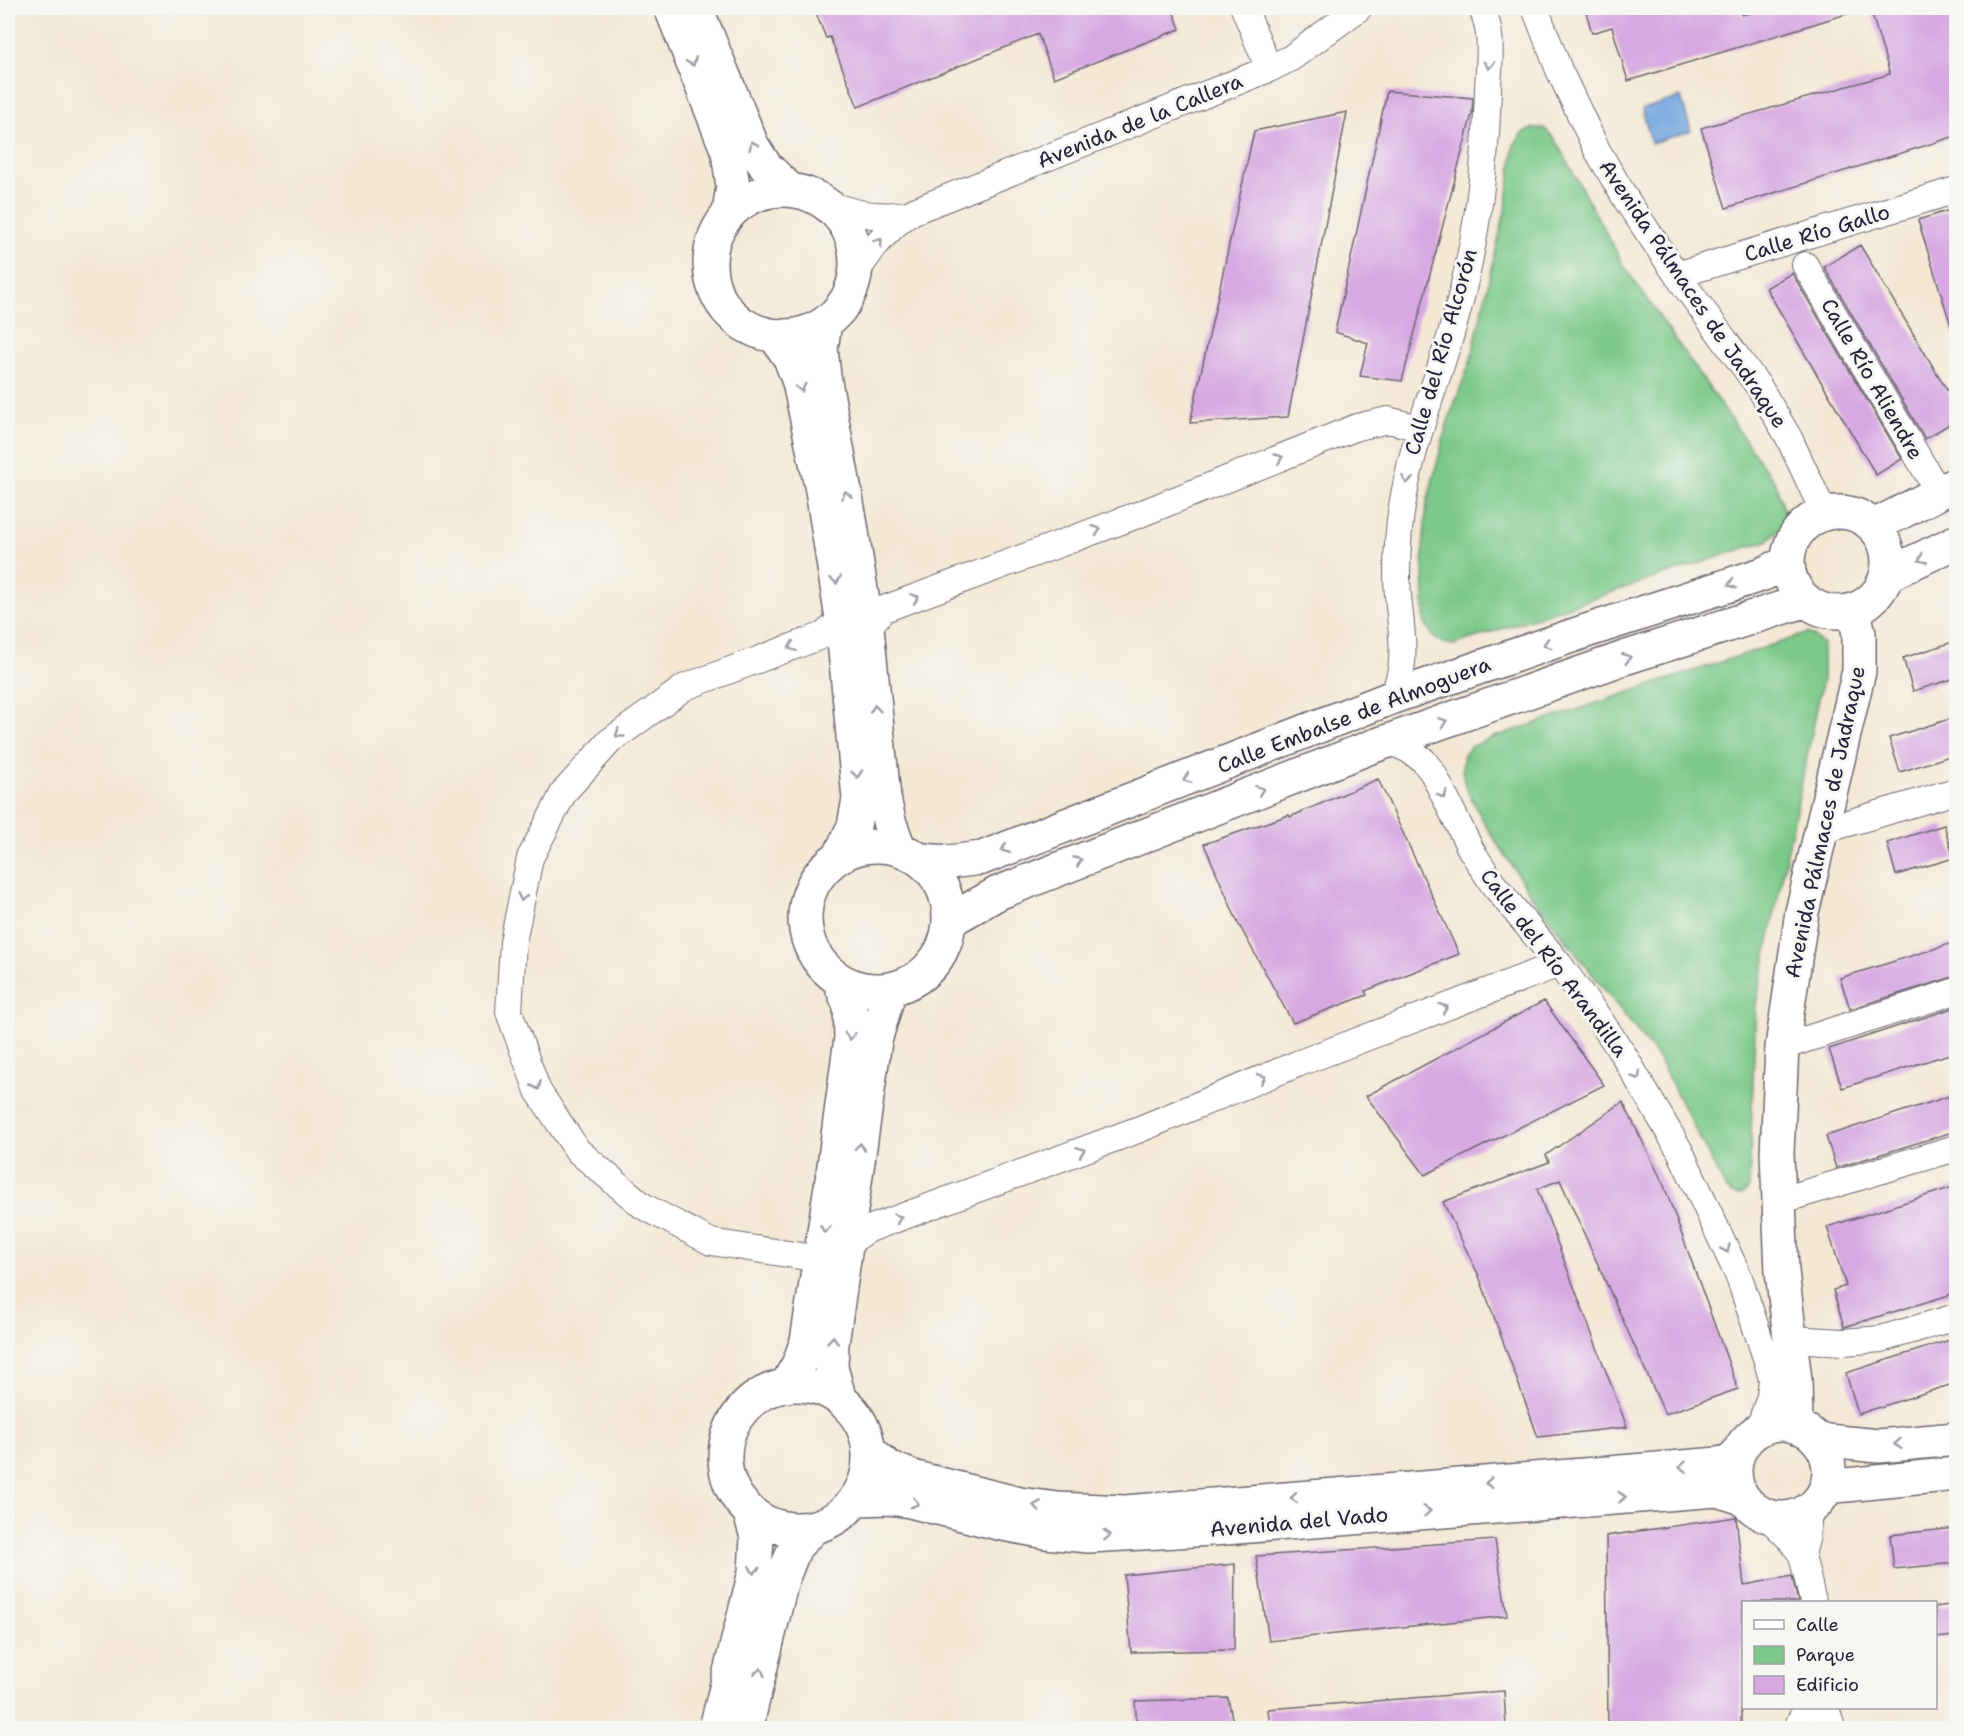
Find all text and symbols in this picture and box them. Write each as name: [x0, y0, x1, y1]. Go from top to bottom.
one-way arrow: [685, 56, 697, 67]
one-way arrow: [1483, 60, 1495, 69]
street label: Avenida de la Callera: [1033, 67, 1247, 175]
one-way arrow: [749, 141, 760, 151]
street label: Avenida Pálmaces de Jadraque: [1592, 154, 1794, 434]
street label: Calle Río Gallo: [1741, 198, 1893, 268]
one-way arrow: [872, 239, 883, 249]
street label: Calle del Río Alcorón: [1398, 245, 1484, 459]
street label: Calle Río Aliendre: [1814, 293, 1930, 465]
one-way arrow: [793, 383, 806, 393]
one-way arrow: [1273, 453, 1284, 466]
one-way arrow: [1401, 475, 1414, 485]
one-way arrow: [840, 490, 853, 500]
one-way arrow: [1091, 525, 1102, 537]
one-way arrow: [1917, 551, 1928, 563]
one-way arrow: [830, 575, 842, 585]
one-way arrow: [1727, 577, 1738, 589]
one-way arrow: [909, 593, 920, 605]
one-way arrow: [1542, 637, 1553, 650]
one-way arrow: [787, 640, 798, 652]
street label: Calle Embalse de Almoguera: [1213, 650, 1495, 780]
one-way arrow: [1621, 652, 1632, 665]
street label: Avenida Pálmaces de Jadraque: [1778, 663, 1872, 981]
one-way arrow: [869, 704, 882, 713]
one-way arrow: [1437, 717, 1448, 730]
one-way arrow: [615, 726, 626, 737]
one-way arrow: [850, 769, 863, 778]
one-way arrow: [1182, 772, 1193, 784]
one-way arrow: [1254, 785, 1265, 797]
one-way arrow: [1436, 789, 1448, 800]
one-way arrow: [1000, 842, 1011, 854]
one-way arrow: [1073, 856, 1083, 869]
street label: Calle del Río Arandilla: [1474, 863, 1634, 1063]
one-way arrow: [516, 892, 529, 902]
one-way arrow: [1438, 1003, 1449, 1015]
one-way arrow: [844, 1031, 857, 1040]
one-way arrow: [1629, 1070, 1640, 1081]
one-way arrow: [1256, 1073, 1267, 1085]
one-way arrow: [530, 1079, 542, 1090]
one-way arrow: [853, 1142, 865, 1151]
one-way arrow: [1075, 1145, 1086, 1158]
one-way arrow: [892, 1213, 903, 1225]
one-way arrow: [820, 1225, 832, 1234]
one-way arrow: [1719, 1243, 1731, 1254]
one-way arrow: [826, 1335, 839, 1345]
one-way arrow: [1894, 1437, 1903, 1450]
one-way arrow: [1678, 1460, 1688, 1473]
one-way arrow: [1484, 1476, 1493, 1489]
one-way arrow: [1617, 1490, 1626, 1503]
one-way arrow: [1290, 1492, 1299, 1505]
one-way arrow: [910, 1496, 920, 1509]
street label: Avenida del Vado: [1209, 1500, 1389, 1544]
one-way arrow: [1032, 1501, 1042, 1513]
one-way arrow: [1423, 1505, 1432, 1518]
one-way arrow: [1102, 1529, 1112, 1542]
one-way arrow: [748, 1566, 760, 1575]
legend: [1742, 1601, 1937, 1709]
text: Calle: [1796, 1613, 1839, 1637]
text: Parque: [1796, 1643, 1855, 1667]
one-way arrow: [753, 1667, 766, 1677]
text: Edificio: [1796, 1673, 1859, 1697]

